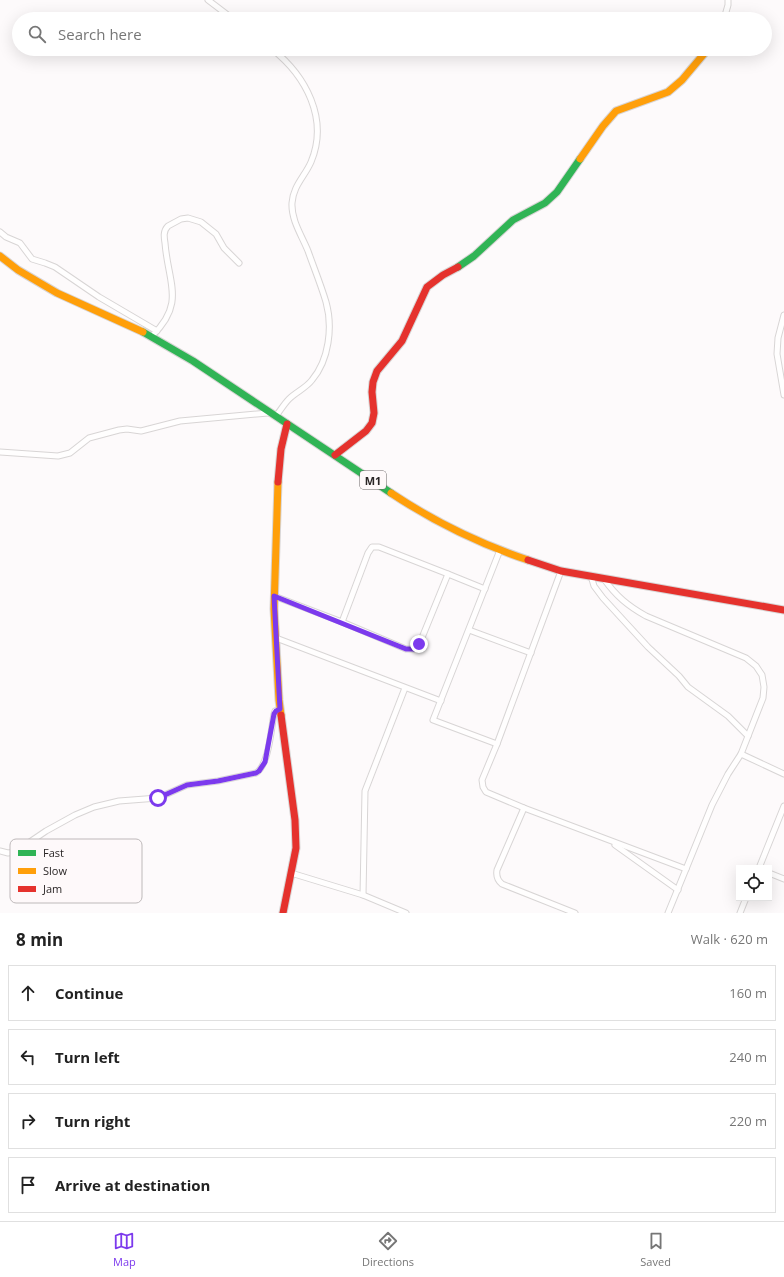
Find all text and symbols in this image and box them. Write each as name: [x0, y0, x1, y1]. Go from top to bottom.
search box: [12, 12, 772, 56]
icon: search: [26, 23, 48, 45]
text: Search here: [58, 24, 142, 44]
road number: M1: [360, 471, 386, 489]
route end: [410, 635, 428, 653]
route start: [149, 789, 167, 807]
legend: [10, 839, 142, 903]
text: Fast: [43, 845, 64, 860]
text: Slow: [43, 863, 67, 878]
map controls: [736, 865, 772, 901]
button: locate: [736, 865, 772, 901]
text: Jam: [42, 881, 62, 896]
text: 8 min: [16, 928, 63, 951]
text: Walk · 620 m: [691, 930, 768, 948]
icon: ahead: [17, 982, 39, 1004]
text: Continue: [55, 983, 123, 1003]
text: 160 m: [729, 984, 767, 1002]
icon: left: [17, 1046, 39, 1068]
text: Turn left: [55, 1047, 120, 1067]
text: 240 m: [729, 1048, 767, 1066]
icon: right: [17, 1110, 39, 1132]
text: Turn right: [55, 1111, 130, 1131]
text: 220 m: [729, 1112, 767, 1130]
icon: arrive: [17, 1174, 39, 1196]
text: Arrive at destination: [55, 1175, 210, 1195]
tab: Map: [113, 1230, 136, 1269]
tab: Directions: [362, 1230, 414, 1269]
tab: Saved: [640, 1230, 671, 1269]

